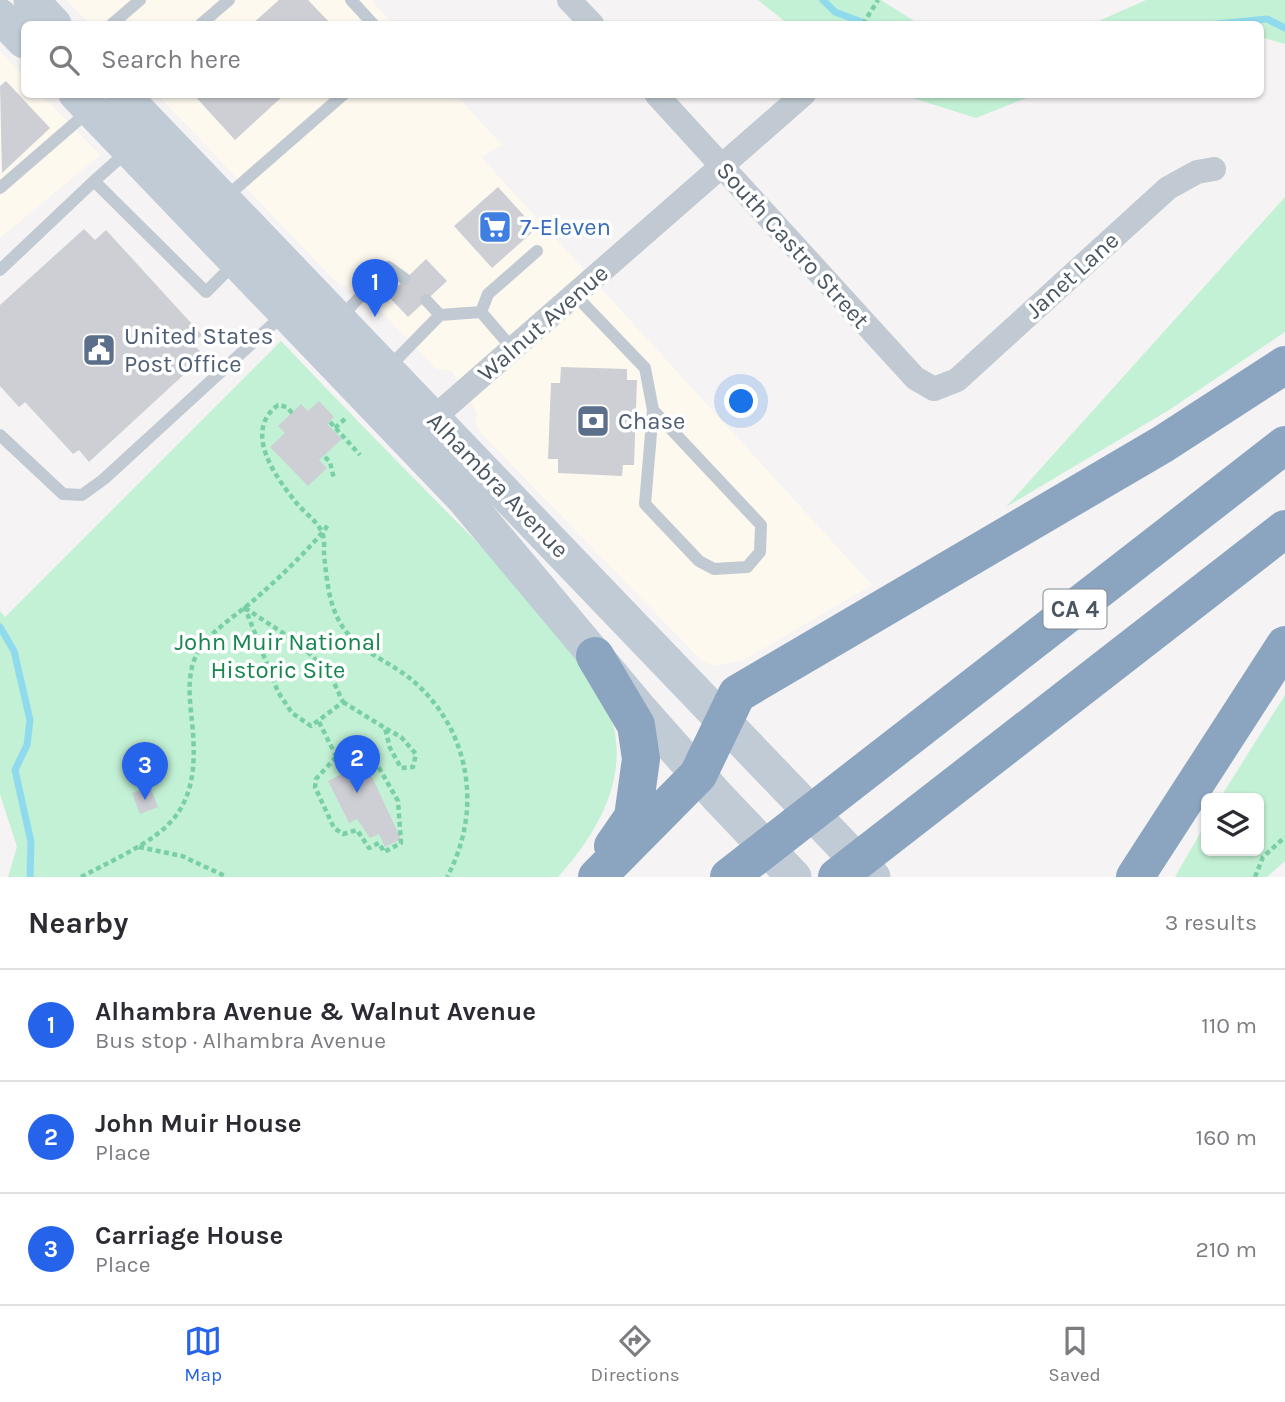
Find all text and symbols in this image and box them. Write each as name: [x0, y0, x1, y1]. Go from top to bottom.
search box: [21, 21, 1264, 98]
icon: search: [45, 41, 83, 79]
text: Search here: [101, 44, 241, 75]
street label: South Castro Street: [711, 156, 875, 334]
supermarket icon: 7-Eleven: [476, 208, 514, 246]
place label: 7-Eleven: [520, 213, 611, 241]
street label: Janet Lane: [1020, 226, 1124, 324]
pin: 1: [352, 259, 398, 317]
street label: Walnut Avenue: [472, 259, 614, 387]
place label: United States Post Office: [124, 322, 273, 378]
public building icon: United States Post Office: [80, 331, 118, 369]
your location: [724, 384, 758, 418]
bank icon: Chase: [574, 402, 612, 440]
street label: Alhambra Avenue: [421, 406, 575, 564]
place label: Chase: [618, 407, 685, 435]
road number: CA 4: [1044, 590, 1106, 628]
park label: John Muir National Historic Site: [174, 628, 382, 684]
pin: 2: [334, 735, 380, 793]
pin: 3: [122, 742, 168, 800]
map controls: [1201, 793, 1264, 856]
button: layers: [1201, 793, 1264, 856]
text: Nearby: [28, 905, 128, 941]
text: 3 results: [1165, 909, 1257, 936]
text: Alhambra Avenue & Walnut Avenue: [95, 996, 536, 1027]
text: 1: [47, 1012, 55, 1039]
text: 110 m: [1201, 1012, 1257, 1039]
text: Bus stop · Alhambra Avenue: [95, 1027, 386, 1054]
text: John Muir House: [95, 1108, 301, 1139]
text: 2: [44, 1124, 58, 1151]
text: 160 m: [1196, 1124, 1257, 1151]
text: Place: [95, 1139, 151, 1166]
text: Carriage House: [95, 1220, 283, 1251]
text: 3: [44, 1236, 58, 1263]
text: 210 m: [1195, 1236, 1257, 1263]
text: Place: [95, 1251, 151, 1278]
tab: Map: [184, 1322, 222, 1386]
tab: Directions: [591, 1322, 680, 1386]
tab: Saved: [1048, 1322, 1101, 1386]

